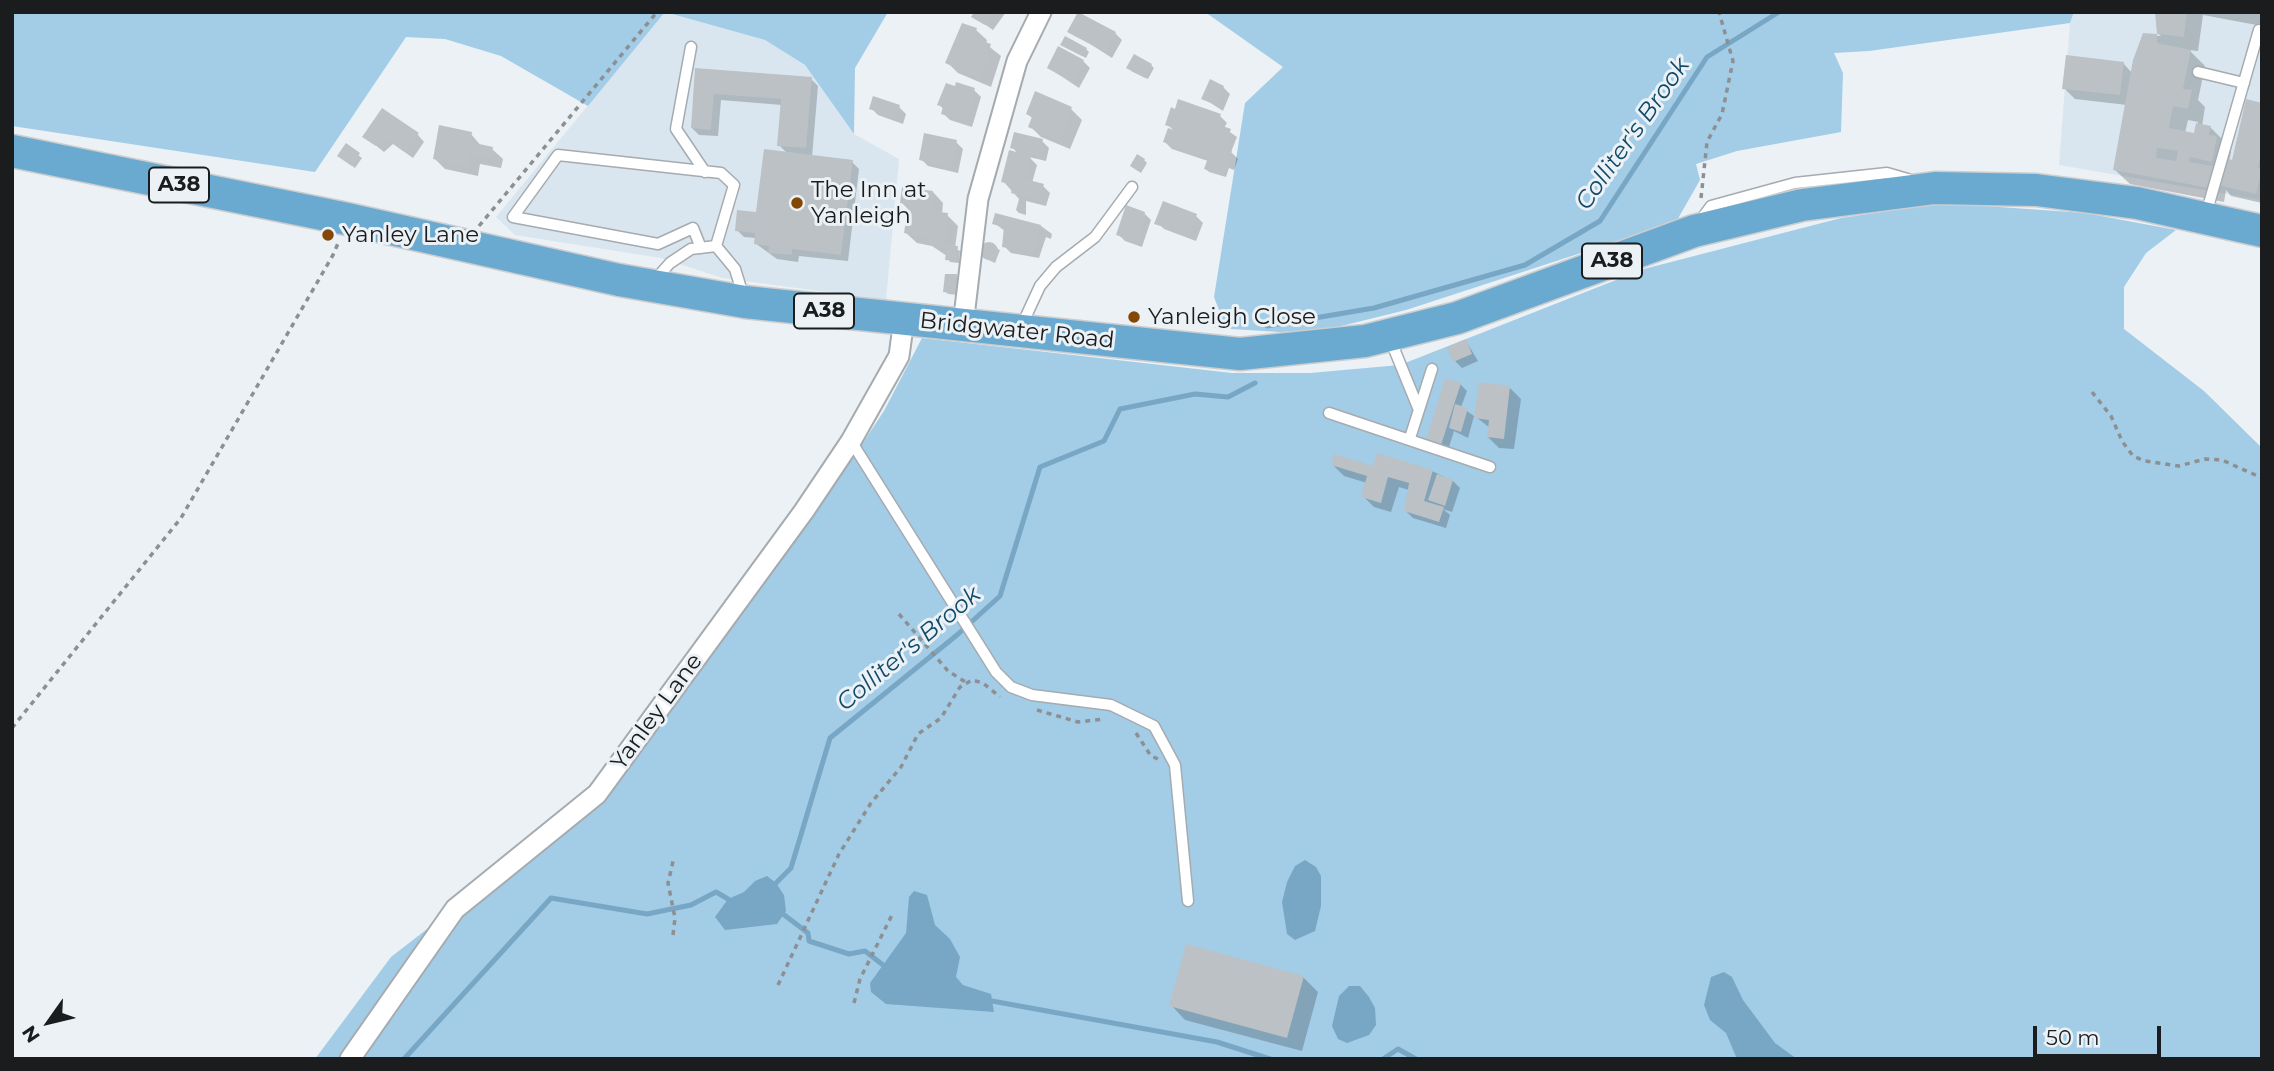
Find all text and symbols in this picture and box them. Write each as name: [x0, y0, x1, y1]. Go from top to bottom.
water label: Colliter's Brook: [1570, 52, 1696, 216]
road number: A38: [149, 168, 209, 202]
place label: The Inn at Yanleigh: [811, 176, 927, 230]
marker: The Inn at Yanleigh: [789, 195, 805, 211]
place label: Yanley Lane: [342, 221, 479, 249]
marker: Yanley Lane: [320, 227, 336, 243]
road number: A38: [1582, 244, 1642, 278]
road number: A38: [794, 294, 854, 328]
place label: Yanleigh Close: [1148, 303, 1316, 331]
street label: Bridgwater Road: [918, 307, 1116, 355]
marker: Yanleigh Close: [1126, 309, 1142, 325]
water label: Colliter's Brook: [831, 580, 987, 718]
street label: Yanley Lane: [606, 648, 708, 776]
north arrow: [14, 987, 84, 1057]
scale bar: [2036, 1012, 2164, 1056]
text: N: [17, 1021, 45, 1047]
text: 50 m: [2046, 1025, 2100, 1050]

